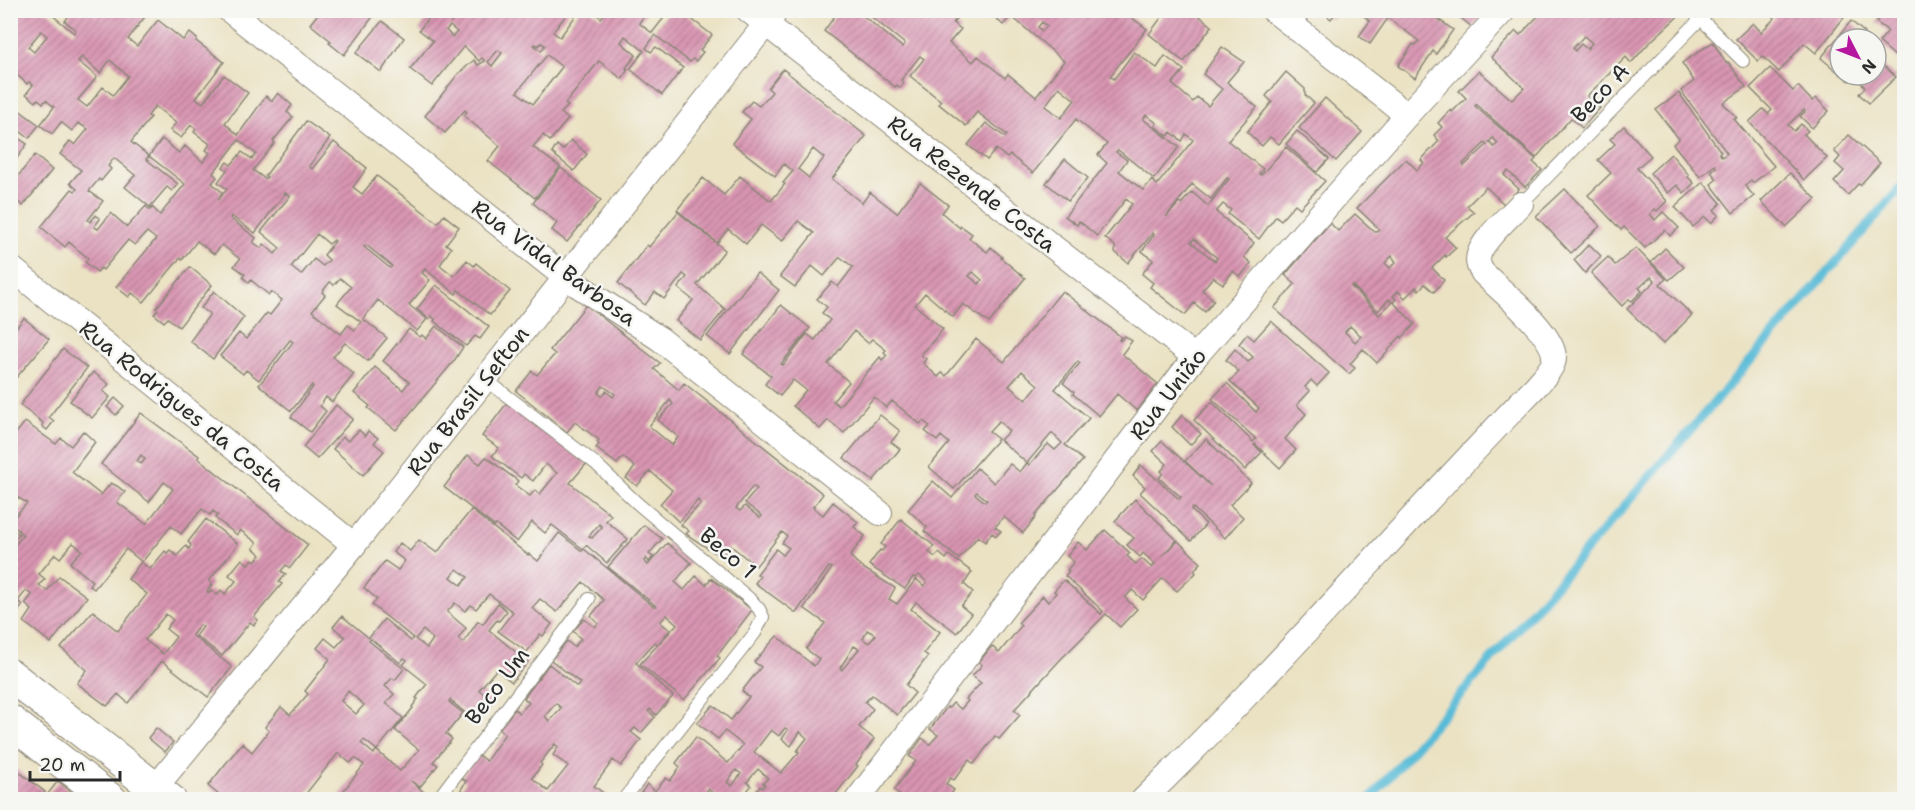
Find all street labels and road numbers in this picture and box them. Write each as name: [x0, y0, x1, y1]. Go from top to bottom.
street label: Beco A: [1564, 57, 1636, 129]
street label: Rua Rezende Costa: [882, 109, 1062, 259]
street label: Rua Vidal Barbosa: [466, 193, 642, 333]
street label: Rua Rodrigues da Costa: [73, 314, 291, 498]
street label: Rua Brasil Sefton: [401, 320, 535, 482]
street label: Rua União: [1123, 342, 1213, 446]
street label: Beco 1: [694, 521, 762, 585]
street label: Beco Um: [458, 641, 536, 731]

